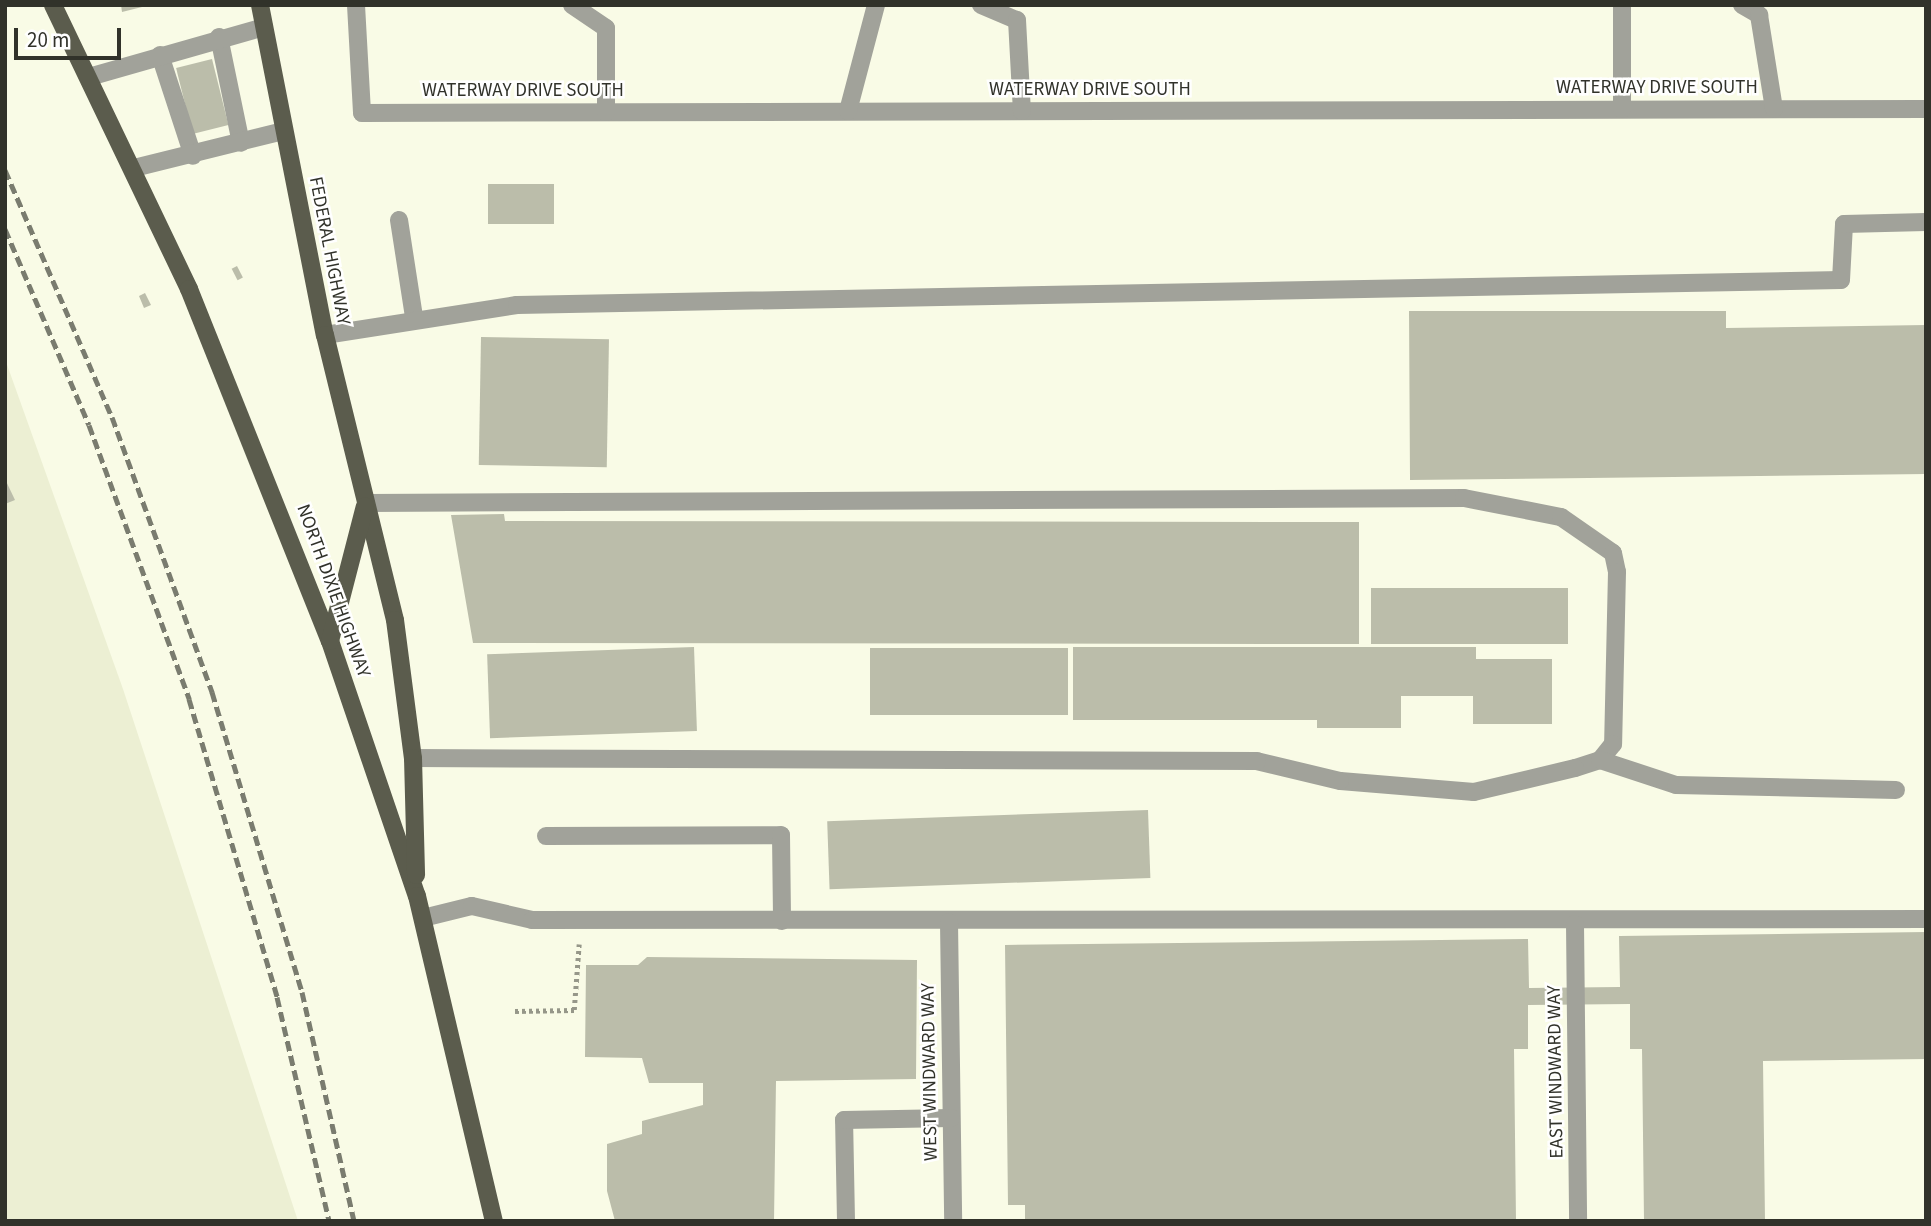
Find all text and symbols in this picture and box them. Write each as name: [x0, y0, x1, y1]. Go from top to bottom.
scale bar: [18, 14, 124, 58]
text: 20 m: [27, 25, 69, 55]
street label: WATERWAY DRIVE SOUTH: [1556, 77, 1758, 99]
street label: WATERWAY DRIVE SOUTH: [989, 79, 1191, 101]
street label: WATERWAY DRIVE SOUTH: [422, 80, 624, 102]
street label: FEDERAL HIGHWAY: [303, 175, 355, 327]
street label: NORTH DIXIE HIGHWAY: [291, 501, 375, 681]
street label: WEST WINDWARD WAY: [917, 983, 943, 1161]
street label: EAST WINDWARD WAY: [1543, 985, 1569, 1159]

